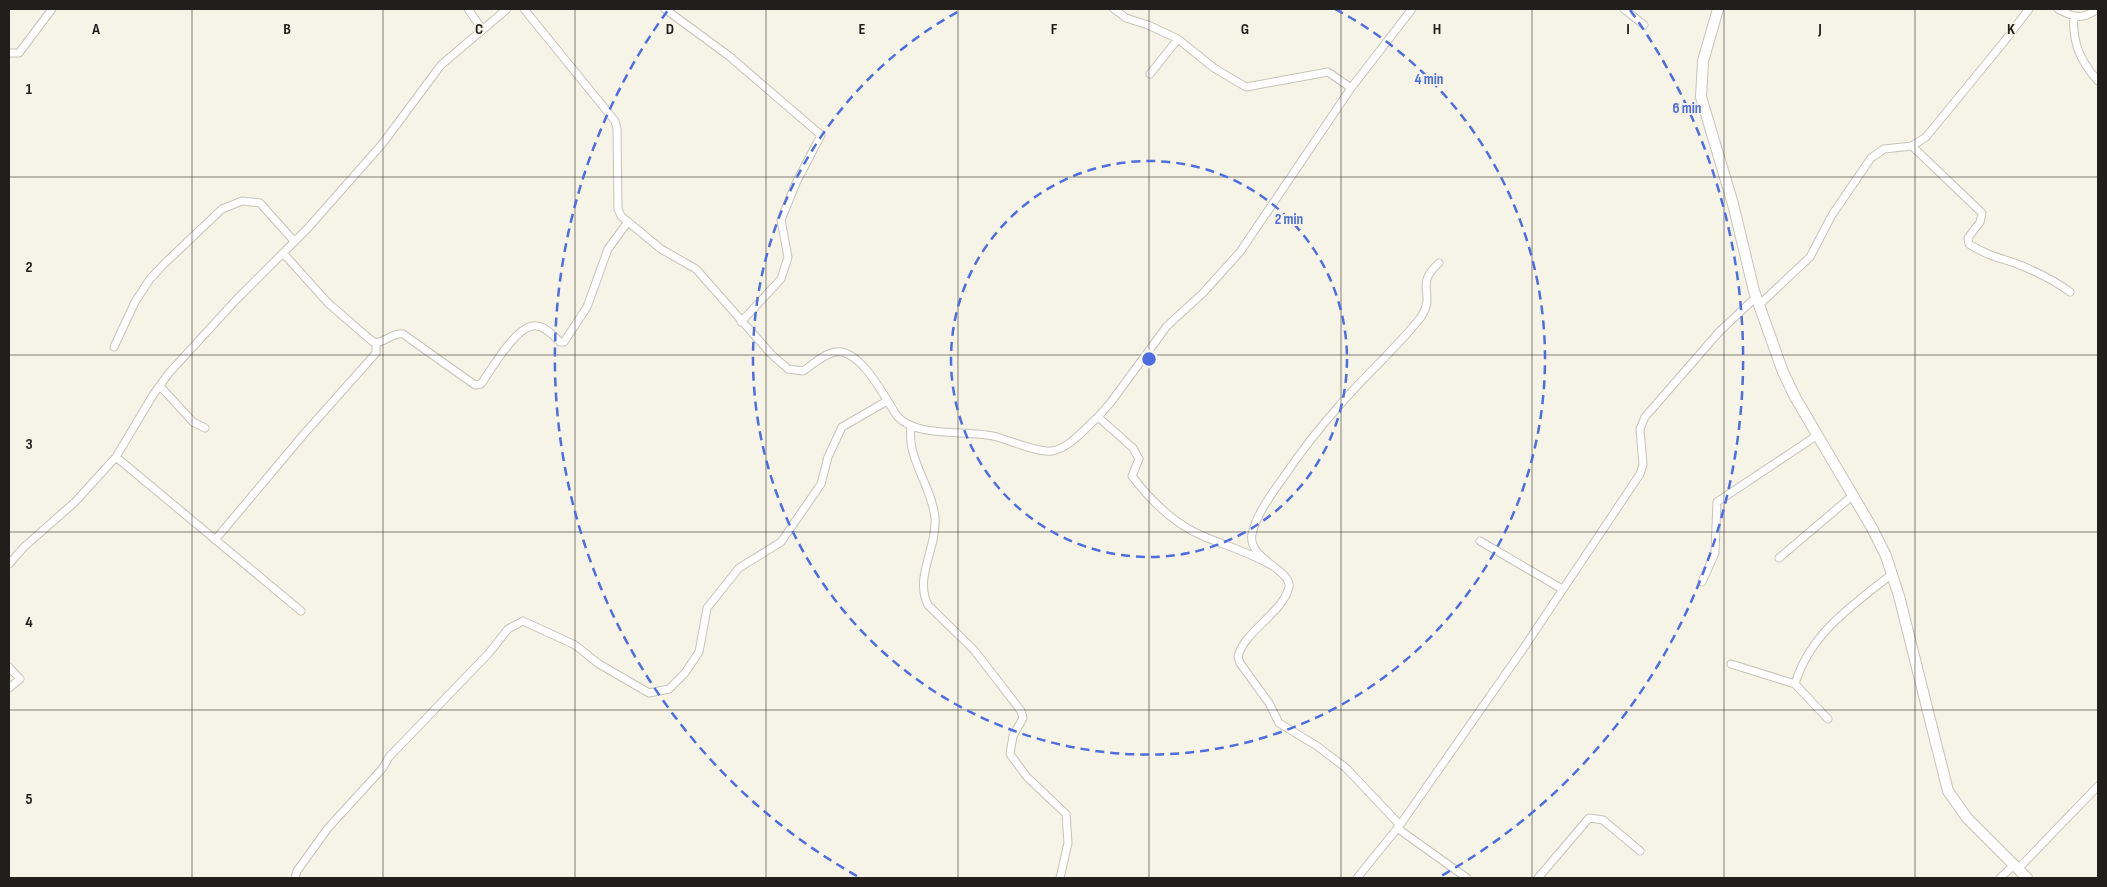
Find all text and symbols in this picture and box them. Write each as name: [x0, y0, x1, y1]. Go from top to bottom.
text: A: [91, 20, 100, 39]
text: B: [283, 20, 291, 39]
text: C: [475, 20, 483, 39]
text: D: [666, 20, 674, 39]
text: E: [859, 20, 866, 39]
text: F: [1051, 20, 1058, 39]
text: G: [1241, 20, 1249, 39]
text: H: [1433, 20, 1441, 39]
text: I: [1626, 20, 1630, 39]
text: J: [1817, 20, 1822, 39]
text: K: [2007, 20, 2015, 39]
text: 4 min: [1415, 70, 1443, 89]
text: 1: [26, 80, 33, 99]
text: 6 min: [1672, 99, 1702, 118]
text: 2 min: [1275, 210, 1303, 229]
text: 2: [25, 258, 33, 277]
centre of rings: [1140, 350, 1158, 368]
text: 3: [25, 435, 33, 454]
text: 4: [25, 613, 33, 632]
text: 5: [25, 790, 33, 809]

